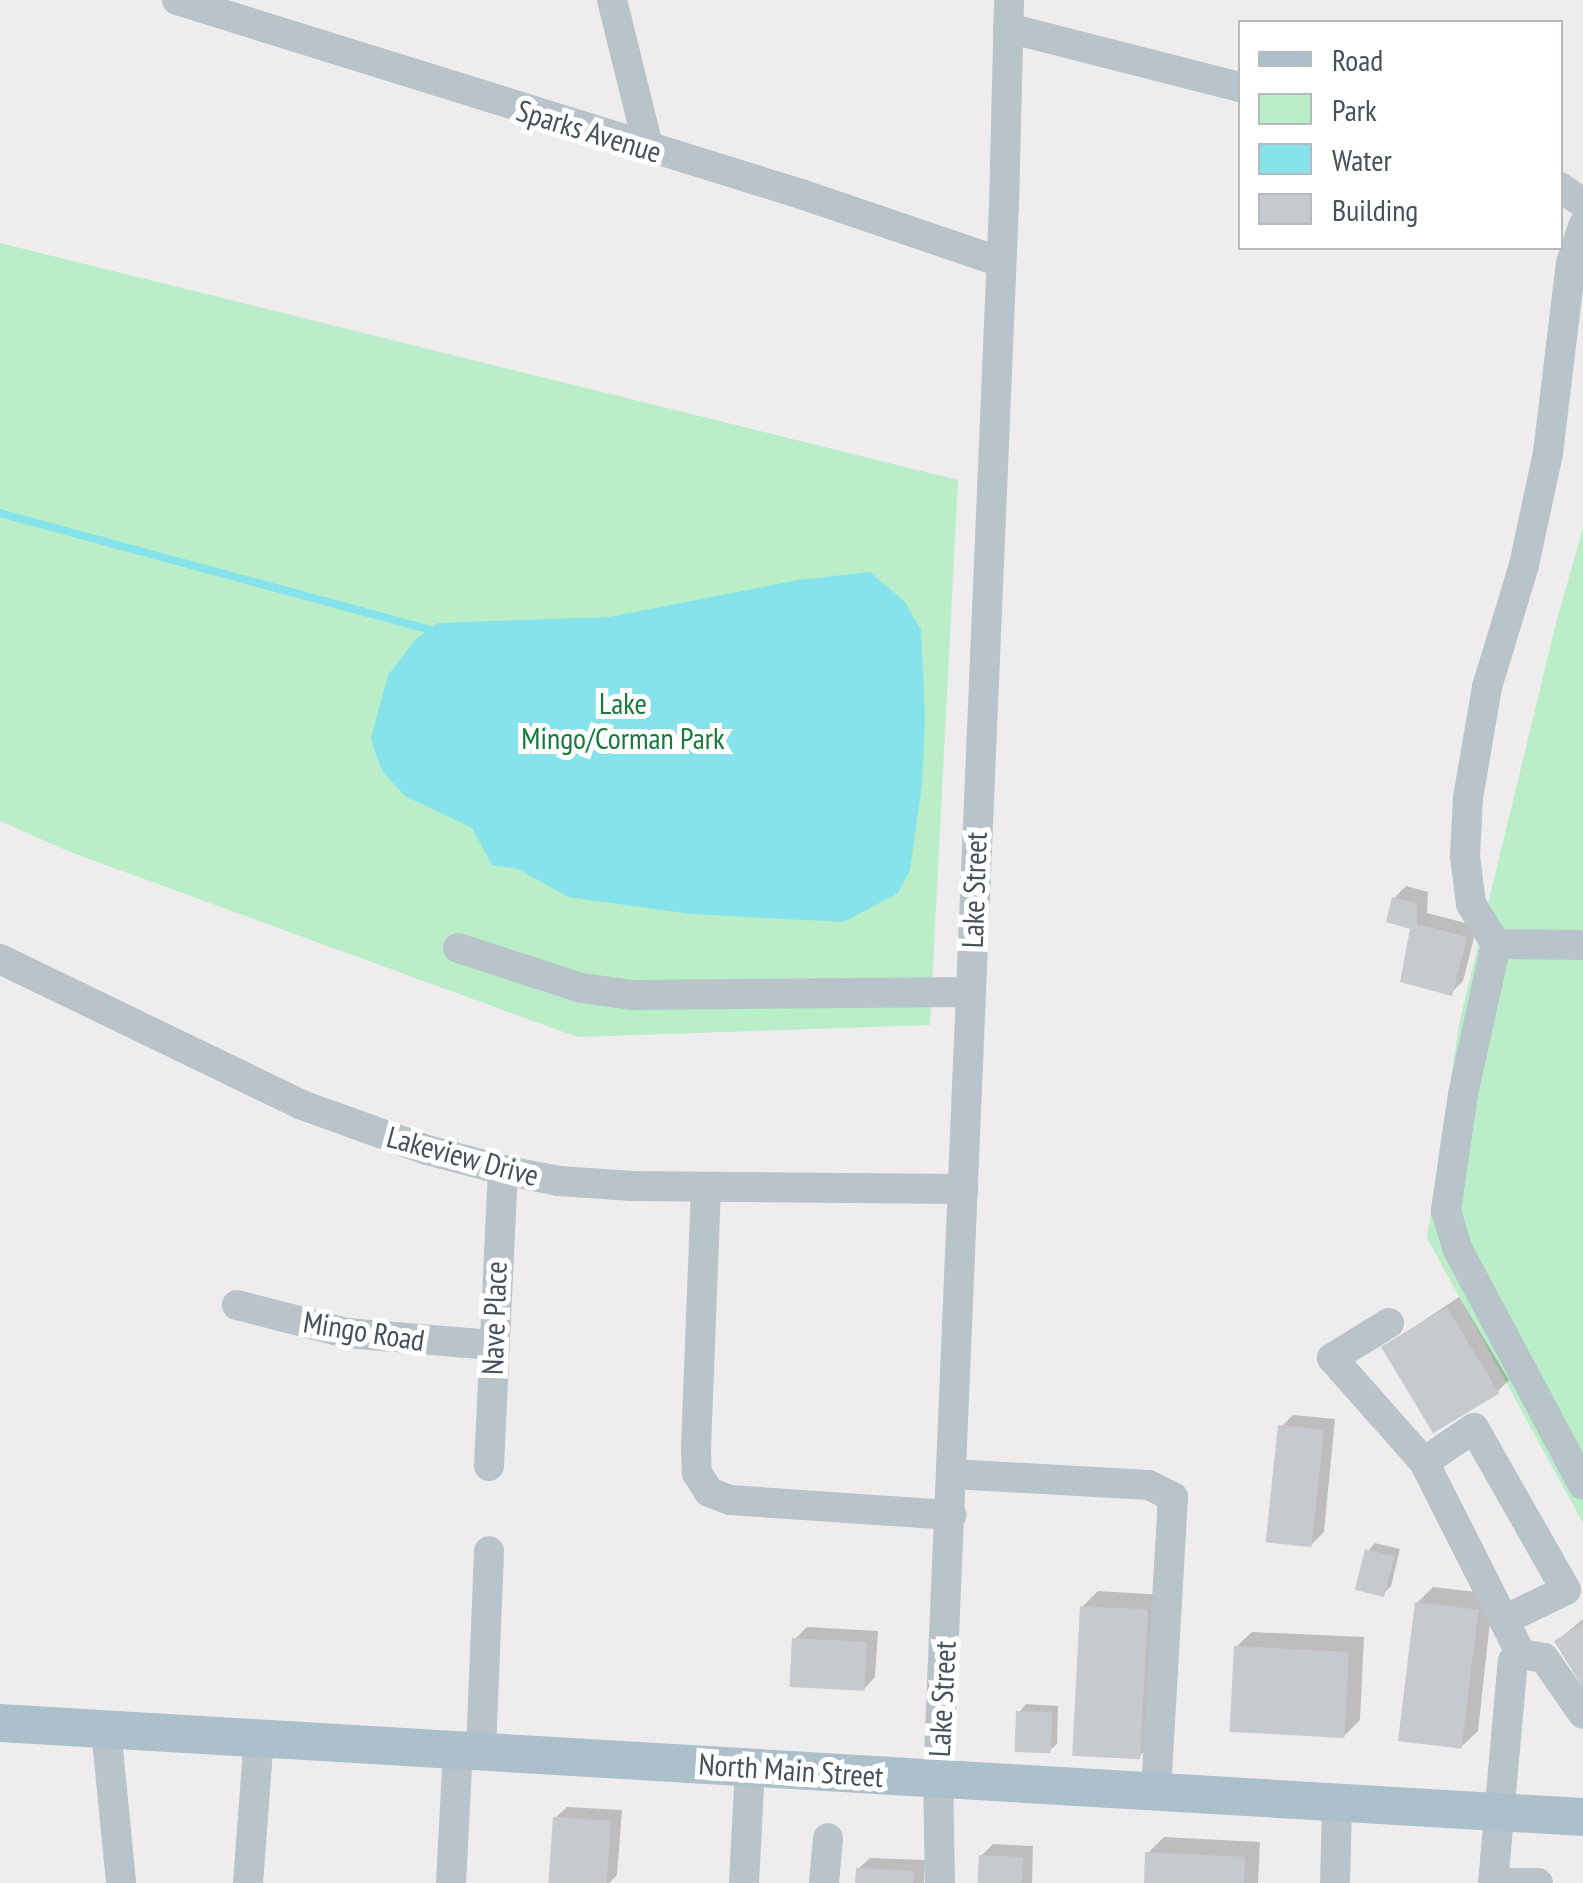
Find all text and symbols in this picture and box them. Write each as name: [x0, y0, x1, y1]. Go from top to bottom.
legend: [1238, 20, 1563, 250]
text: Road: [1332, 40, 1383, 79]
text: Park: [1332, 90, 1377, 129]
street label: Sparks Avenue: [512, 92, 666, 170]
text: Water: [1332, 140, 1392, 179]
text: Building: [1332, 190, 1418, 229]
park label: Lake Mingo/Corman Park: [521, 685, 725, 756]
street label: Lake Street: [954, 831, 994, 949]
street label: Lakeview Drive: [383, 1118, 543, 1194]
street label: Nave Place: [474, 1261, 514, 1375]
street label: Mingo Road: [301, 1304, 427, 1358]
street label: Lake Street: [921, 1640, 963, 1758]
street label: North Main Street: [697, 1746, 885, 1794]

